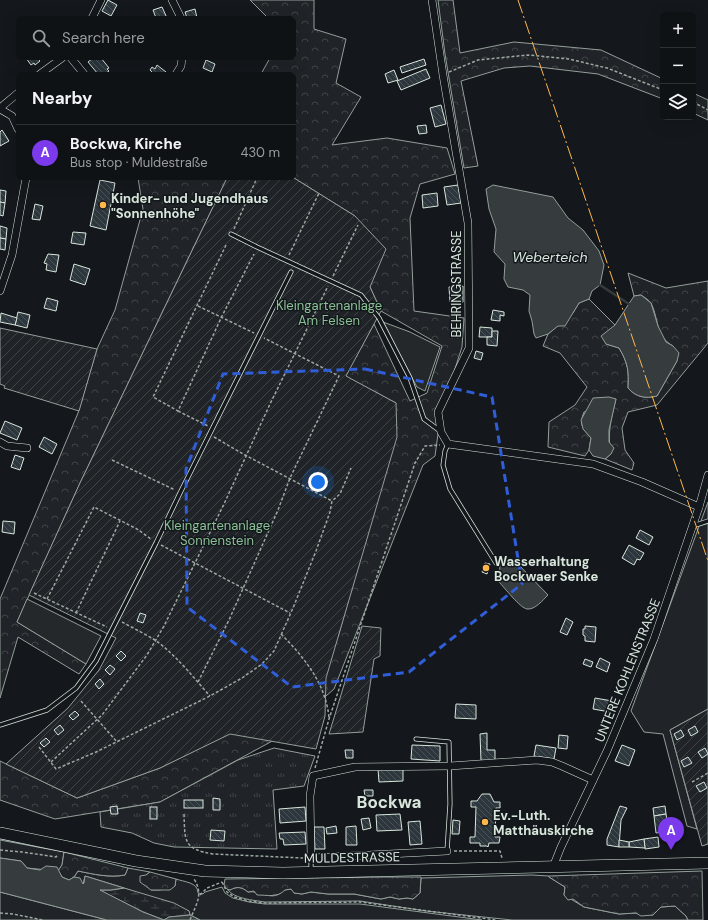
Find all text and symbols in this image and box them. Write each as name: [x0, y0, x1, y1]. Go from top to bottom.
map controls: [660, 12, 696, 120]
button: +: [660, 12, 696, 48]
search box: [16, 16, 296, 60]
icon: search: [30, 27, 52, 49]
text: Search here: [62, 28, 145, 48]
button: −: [660, 48, 696, 84]
button: layers: [660, 84, 696, 120]
text: Nearby: [32, 87, 92, 109]
text: Bockwa, Kirche: [70, 134, 182, 154]
text: A: [40, 144, 50, 161]
text: 430 m: [240, 144, 280, 161]
text: Bus stop · Muldestraße: [70, 154, 208, 171]
place label: Kinder- und Jugendhaus "Sonnenhöhe": [111, 190, 268, 222]
marker: Kinder- und Jugendhaus "Sonnenhöhe": [98, 200, 108, 210]
street label: BEHRINGSTRASSE: [448, 230, 465, 338]
water label: Weberteich: [512, 248, 588, 266]
park label: Kleingartenanlage Am Felsen: [276, 297, 382, 329]
your location: [308, 472, 328, 492]
park label: Kleingartenanlage Sonnenstein: [164, 517, 270, 549]
place label: Wasserhaltung Bockwaer Senke: [494, 553, 598, 585]
marker: Wasserhaltung Bockwaer Senke: [481, 563, 491, 573]
street label: UNTERE KOHLENSTRASSE: [591, 596, 664, 744]
district label: Bockwa: [357, 791, 421, 813]
place label: Ev.-Luth. Matthäuskirche: [493, 807, 594, 839]
marker: Ev.-Luth. Matthäuskirche: [480, 817, 490, 827]
pin: A: [658, 817, 684, 850]
street label: MULDESTRASSE: [304, 848, 400, 867]

